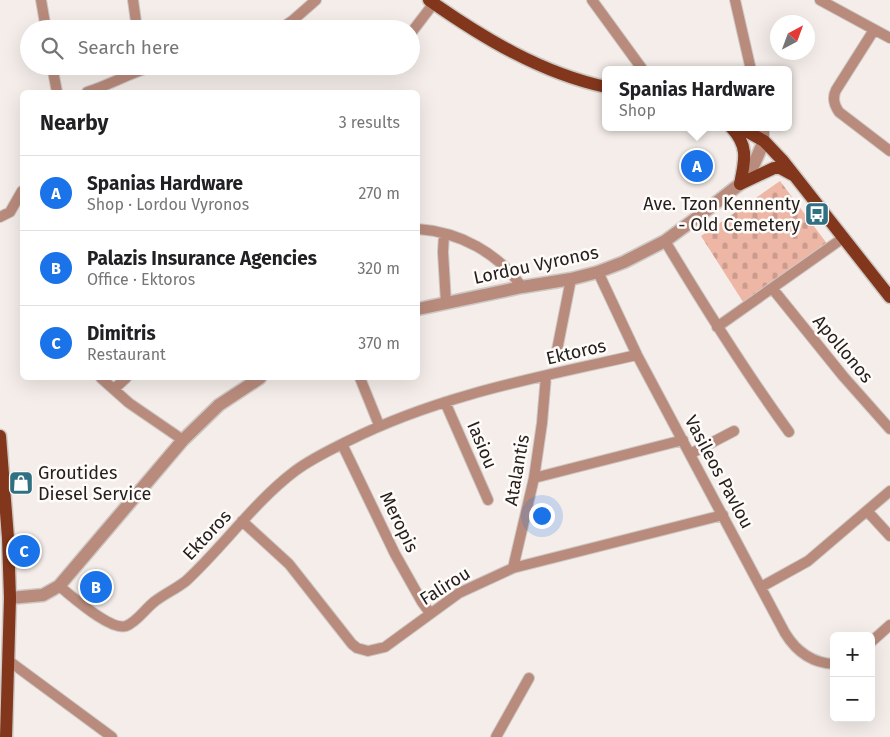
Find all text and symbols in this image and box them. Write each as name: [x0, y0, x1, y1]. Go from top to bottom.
north arrow: [770, 15, 815, 60]
search box: [20, 20, 420, 75]
icon: search: [38, 34, 66, 62]
text: Search here: [78, 36, 179, 59]
popup: [602, 66, 792, 131]
text: Spanias Hardware: [619, 78, 775, 101]
text: Shop: [619, 101, 656, 120]
text: Nearby: [40, 110, 108, 136]
text: 3 results: [339, 113, 400, 132]
pin: A: [681, 147, 713, 185]
text: Spanias Hardware: [87, 172, 243, 195]
text: A: [51, 184, 61, 203]
text: 270 m: [358, 184, 400, 203]
place label: Ave. Tzon Kennenty - Old Cemetery: [643, 193, 800, 236]
text: Shop · Lordou Vyronos: [87, 195, 249, 214]
bus stop icon: Ave. Tzon Kennenty - Old Cemetery: [804, 201, 830, 227]
street label: Lordou Vyronos: [472, 241, 600, 289]
text: Palazis Insurance Agencies: [87, 247, 317, 270]
text: B: [51, 259, 61, 278]
text: 320 m: [357, 259, 400, 278]
text: Office · Ektoros: [87, 270, 195, 289]
street label: Apollonos: [808, 311, 878, 387]
text: Dimitris: [87, 322, 156, 345]
text: C: [51, 334, 61, 353]
text: 370 m: [358, 334, 400, 353]
street label: Ektoros: [544, 334, 608, 370]
text: Restaurant: [87, 345, 166, 364]
street label: Vasileos Pavlou: [680, 412, 758, 532]
street label: Iasiou: [462, 418, 502, 472]
street label: Atalantis: [500, 433, 534, 507]
place label: Groutides Diesel Service: [38, 462, 151, 505]
shop icon: Groutides Diesel Service: [8, 470, 34, 496]
street label: Meropis: [375, 488, 423, 556]
your location: [529, 503, 555, 529]
street label: Ektoros: [178, 505, 236, 565]
pin: C: [8, 532, 40, 570]
street label: Falirou: [416, 562, 474, 610]
pin: B: [80, 568, 112, 606]
map controls: [830, 632, 875, 722]
button: +: [830, 632, 875, 677]
button: −: [830, 677, 875, 722]

